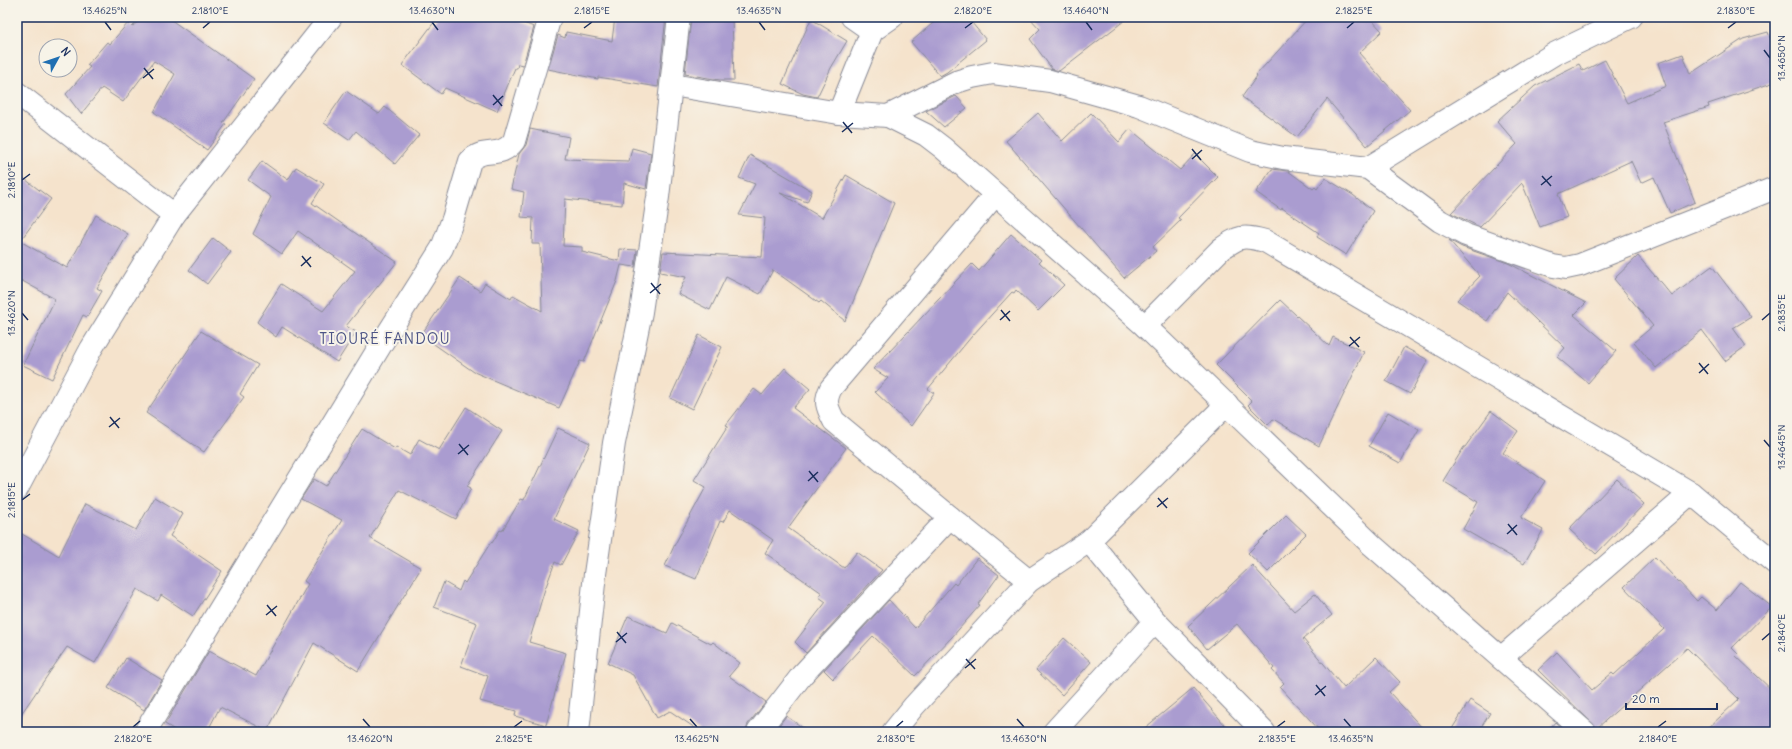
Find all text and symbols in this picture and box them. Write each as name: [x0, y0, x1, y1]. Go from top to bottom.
text: 13.4625°N: [83, 4, 127, 17]
text: 2.1810°E: [192, 4, 228, 17]
text: 13.4630°N: [409, 4, 455, 17]
text: 2.1815°E: [574, 4, 610, 17]
text: 13.4635°N: [737, 4, 781, 17]
text: 2.1820°E: [954, 4, 992, 17]
text: 13.4640°N: [1063, 4, 1109, 17]
text: 2.1825°E: [1335, 4, 1373, 17]
text: 2.1830°E: [1717, 4, 1755, 17]
text: 13.4650°N: [1775, 35, 1788, 81]
north arrow: [38, 38, 78, 78]
text: N: [58, 44, 73, 59]
text: 2.1810°E: [5, 162, 18, 198]
text: 13.4620°N: [5, 290, 18, 336]
text: 2.1835°E: [1775, 294, 1788, 332]
district label: TIOURÉ FANDOU: [319, 329, 451, 348]
text: 13.4645°N: [1775, 425, 1788, 469]
text: 2.1815°E: [5, 482, 18, 518]
text: 2.1840°E: [1775, 614, 1788, 652]
scale bar: [1626, 685, 1717, 711]
text: 20 m: [1632, 691, 1660, 706]
text: 2.1820°E: [114, 732, 152, 745]
text: 13.4620°N: [347, 732, 393, 745]
text: 2.1825°E: [495, 732, 533, 745]
text: 13.4625°N: [675, 732, 719, 745]
text: 2.1830°E: [877, 732, 915, 745]
text: 13.4630°N: [1001, 732, 1047, 745]
text: 2.1835°E: [1258, 732, 1296, 745]
text: 13.4635°N: [1329, 732, 1373, 745]
text: 2.1840°E: [1639, 732, 1677, 745]

